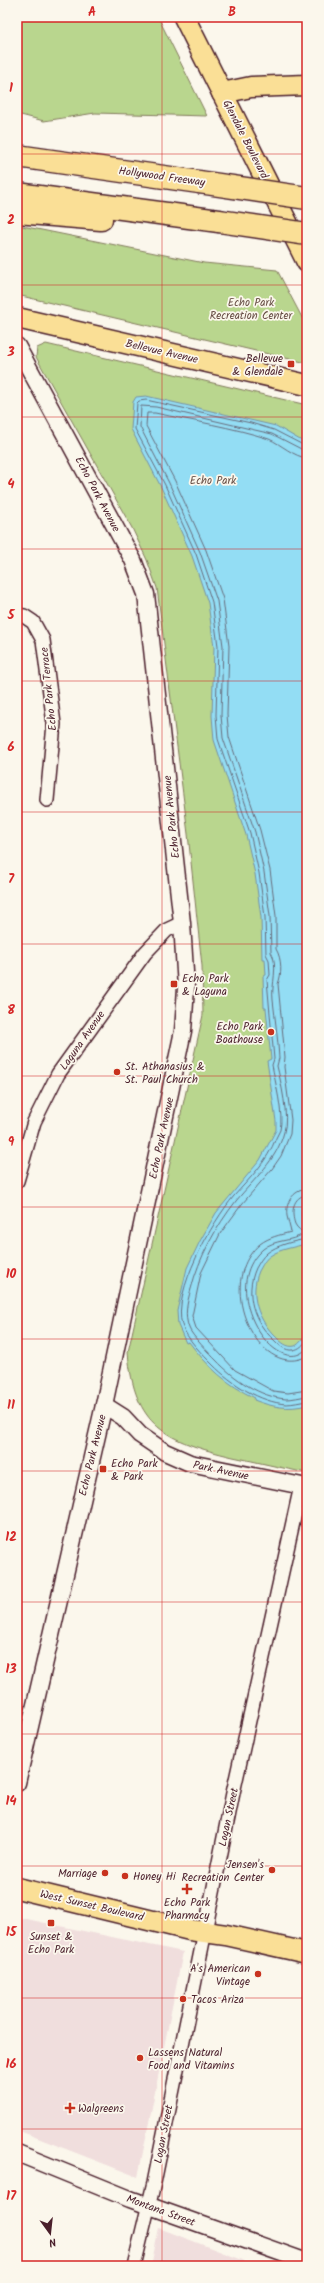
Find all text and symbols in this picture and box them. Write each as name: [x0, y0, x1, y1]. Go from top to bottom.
text: A: [88, 2, 96, 23]
text: B: [228, 2, 236, 23]
text: 1: [9, 78, 13, 99]
street label: Glendale Boulevard: [217, 97, 273, 183]
street label: Hollywood Freeway: [117, 162, 207, 192]
text: 2: [7, 210, 15, 231]
park label: Echo Park Recreation Center: [210, 294, 294, 325]
street label: Bellevue Avenue: [124, 335, 200, 369]
text: 3: [6, 342, 15, 363]
place label: Bellevue & Glendale: [232, 350, 283, 381]
marker: Bellevue & Glendale: [286, 359, 296, 369]
street label: Echo Park Avenue: [70, 453, 125, 536]
park label: Echo Park: [190, 472, 237, 490]
text: 4: [7, 474, 15, 495]
text: 5: [7, 605, 16, 626]
street label: Echo Park Terrace: [36, 646, 62, 732]
text: 6: [7, 737, 15, 758]
street label: Echo Park Avenue: [159, 774, 185, 859]
text: 7: [8, 869, 15, 890]
place label: Echo Park & Laguna: [182, 970, 229, 1001]
marker: Echo Park & Laguna: [169, 979, 179, 989]
text: 8: [7, 1000, 15, 1021]
street label: Laguna Avenue: [56, 1007, 110, 1074]
place label: Echo Park Boathouse: [216, 1018, 264, 1049]
marker: Echo Park Boathouse: [266, 1027, 276, 1037]
place label: St. Athanasius & St. Paul Church: [125, 1058, 205, 1089]
marker: St. Athanasius & St. Paul Church: [112, 1067, 122, 1077]
street label: Echo Park Avenue: [145, 1096, 179, 1181]
text: 9: [8, 1132, 15, 1153]
text: 10: [6, 1264, 17, 1285]
text: 11: [7, 1395, 15, 1416]
street label: Echo Park Avenue: [74, 1413, 112, 1498]
place label: Echo Park & Park: [111, 1455, 158, 1486]
street label: Park Avenue: [191, 1456, 250, 1486]
marker: Echo Park & Park: [98, 1464, 108, 1474]
text: 12: [5, 1527, 17, 1548]
text: 13: [5, 1659, 17, 1680]
street label: Logan Street: [214, 1785, 244, 1848]
text: 14: [5, 1791, 17, 1812]
place label: Jensen's Recreation Center: [182, 1856, 265, 1887]
place label: Marriage: [58, 1865, 97, 1883]
marker: Jensen's Recreation Center: [267, 1865, 277, 1875]
marker: Marriage: [100, 1868, 110, 1878]
place label: Honey Hi: [133, 1868, 176, 1886]
marker: Honey Hi: [120, 1871, 130, 1881]
marker: Echo Park Pharmacy: [182, 1884, 192, 1894]
street label: West Sunset Boulevard: [38, 1885, 146, 1927]
place label: Echo Park Pharmacy: [164, 1894, 211, 1925]
marker: Sunset & Echo Park: [46, 1918, 56, 1928]
text: 15: [6, 1922, 18, 1943]
place label: Sunset & Echo Park: [28, 1928, 75, 1959]
place label: A's American Vintage: [190, 1960, 250, 1991]
marker: A's American Vintage: [253, 1969, 263, 1979]
place label: Tacos Ariza: [191, 1991, 244, 2009]
marker: Tacos Ariza: [178, 1994, 188, 2004]
place label: Lassens Natural Food and Vitamins: [148, 2044, 235, 2075]
marker: Lassens Natural Food and Vitamins: [135, 2053, 145, 2063]
text: 16: [6, 2054, 16, 2075]
place label: Walgreens: [78, 2100, 124, 2118]
marker: Walgreens: [65, 2103, 75, 2113]
street label: Logan Street: [149, 2103, 179, 2165]
text: 17: [6, 2186, 17, 2207]
street label: Montana Street: [124, 2190, 198, 2232]
north arrow: [30, 2213, 70, 2253]
text: N: [47, 2232, 58, 2251]

